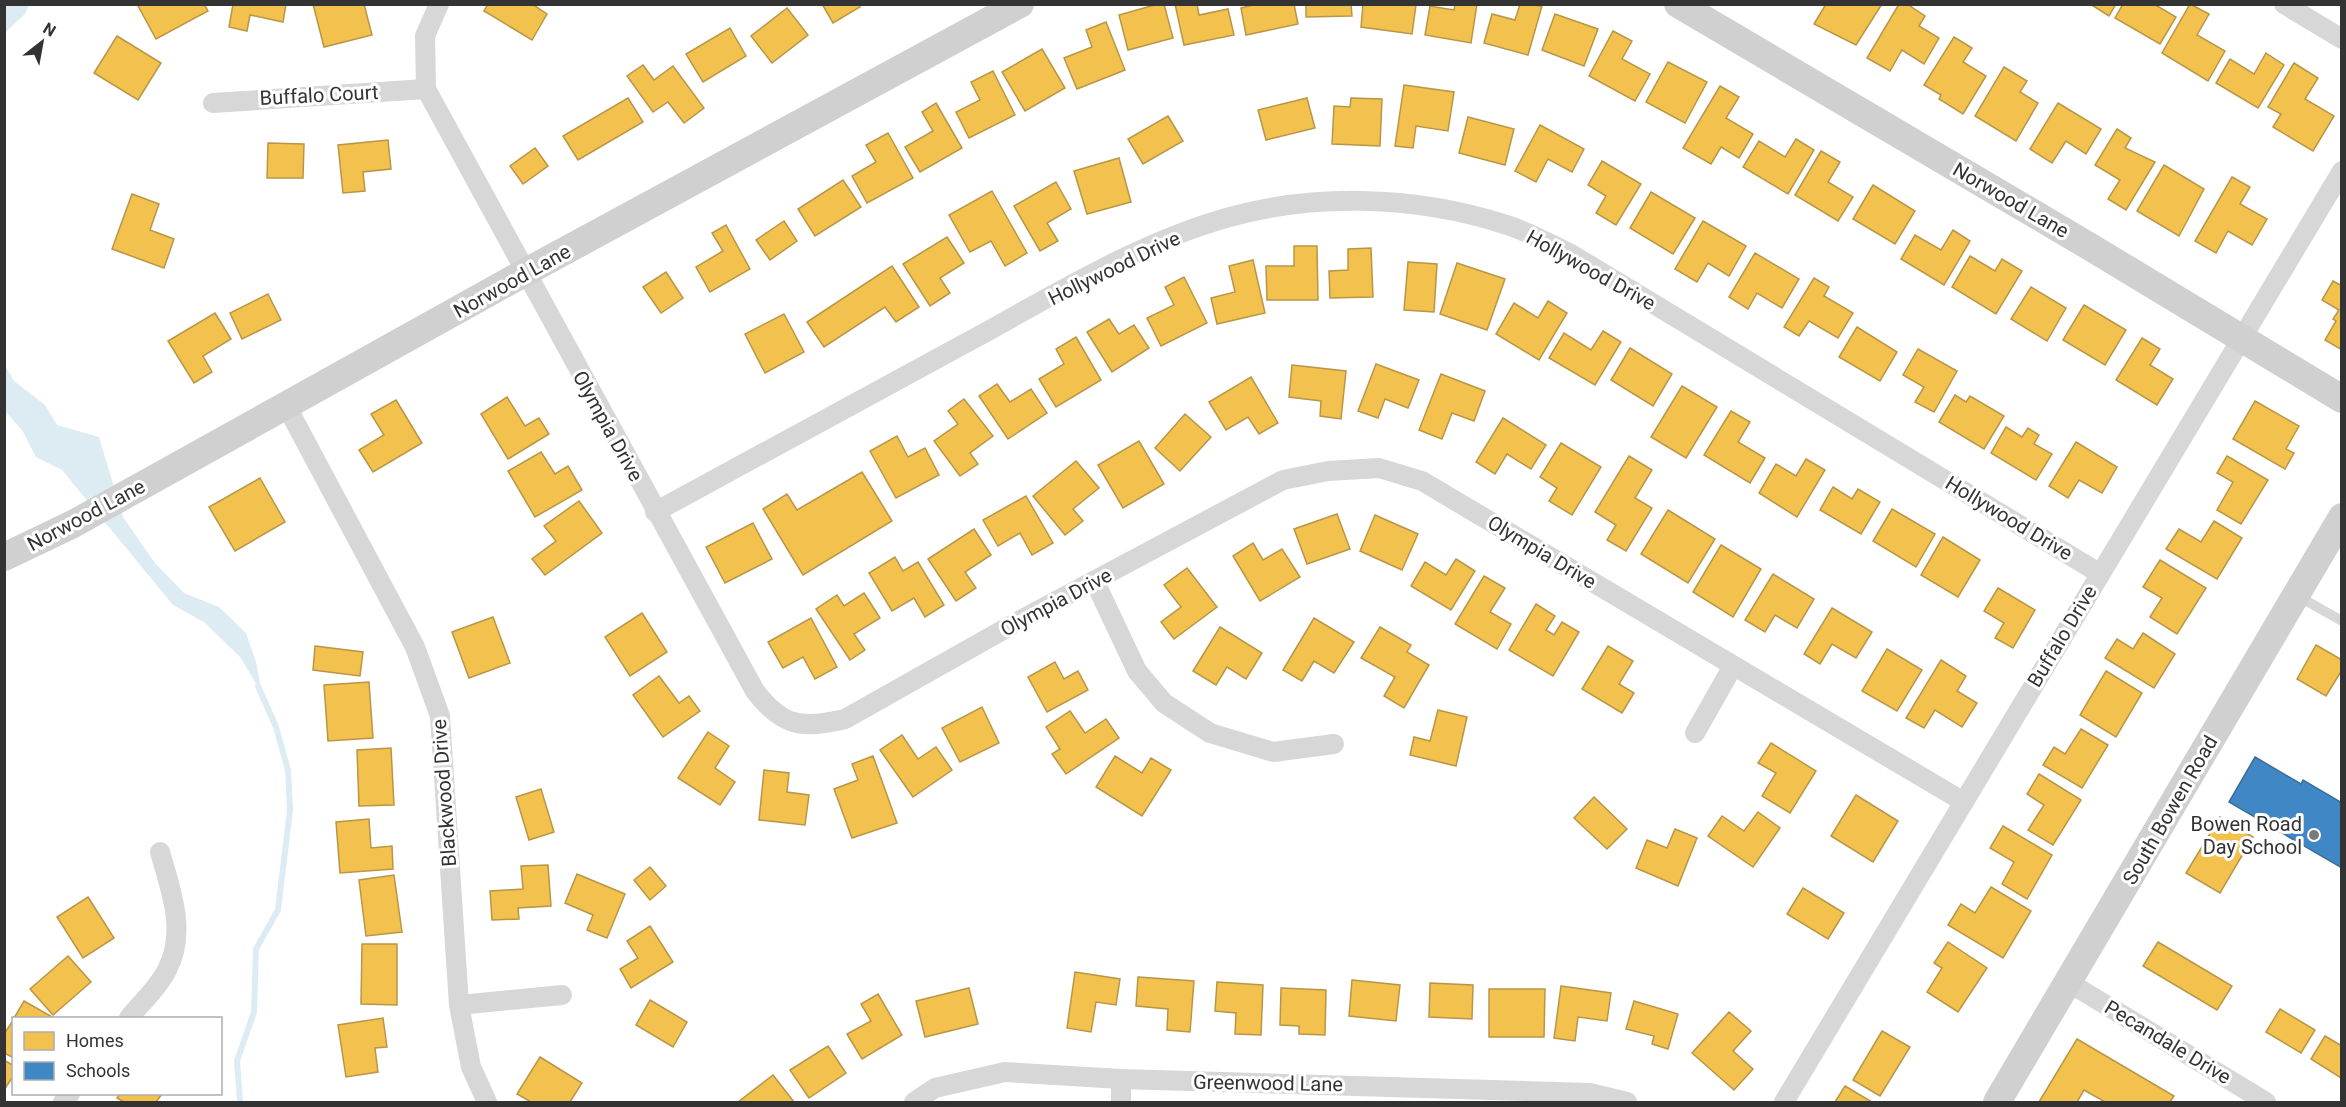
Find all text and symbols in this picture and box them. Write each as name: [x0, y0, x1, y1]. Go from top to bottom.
north arrow: [12, 12, 72, 72]
text: N: [40, 19, 59, 41]
street label: Buffalo Court: [259, 80, 379, 110]
street label: Norwood Lane: [1949, 157, 2073, 243]
street label: Hollywood Drive: [1522, 225, 1660, 315]
street label: Hollywood Drive: [1044, 226, 1184, 310]
street label: Norwood Lane: [449, 239, 575, 323]
street label: Olympia Drive: [568, 367, 648, 485]
street label: Hollywood Drive: [1941, 471, 2077, 565]
street label: Norwood Lane: [23, 474, 149, 556]
street label: Olympia Drive: [1483, 510, 1601, 594]
street label: Olympia Drive: [996, 563, 1116, 641]
street label: Buffalo Drive: [2022, 581, 2102, 691]
street label: Blackwood Drive: [427, 718, 461, 868]
street label: South Bowen Road: [2118, 731, 2222, 889]
place label: Bowen Road Day School: [2191, 812, 2302, 859]
marker: Bowen Road Day School: [2307, 828, 2321, 842]
street label: Pecandale Drive: [2101, 995, 2235, 1089]
legend: [12, 1017, 222, 1095]
text: Homes: [66, 1030, 124, 1051]
text: Schools: [66, 1060, 130, 1081]
street label: Greenwood Lane: [1193, 1070, 1343, 1096]

